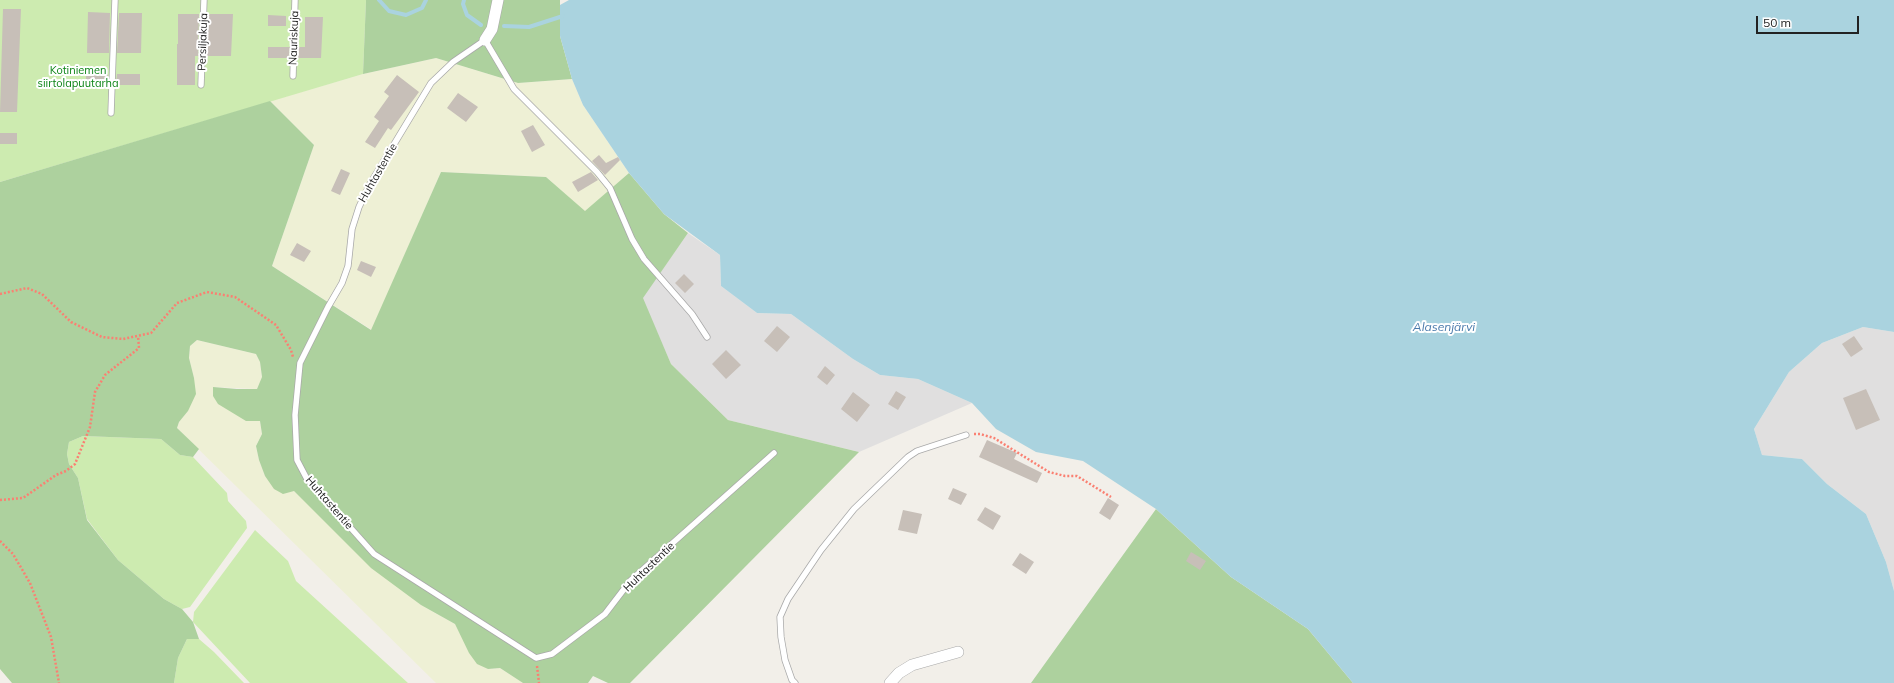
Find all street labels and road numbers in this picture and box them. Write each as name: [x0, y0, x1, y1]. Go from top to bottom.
street label: Nauriskuja: [286, 11, 302, 65]
street label: Persiljakuja: [195, 13, 211, 71]
street label: Huhtastentie: [356, 141, 400, 205]
street label: Huhtastentie: [302, 474, 356, 532]
street label: Huhtastentie: [621, 539, 677, 595]

